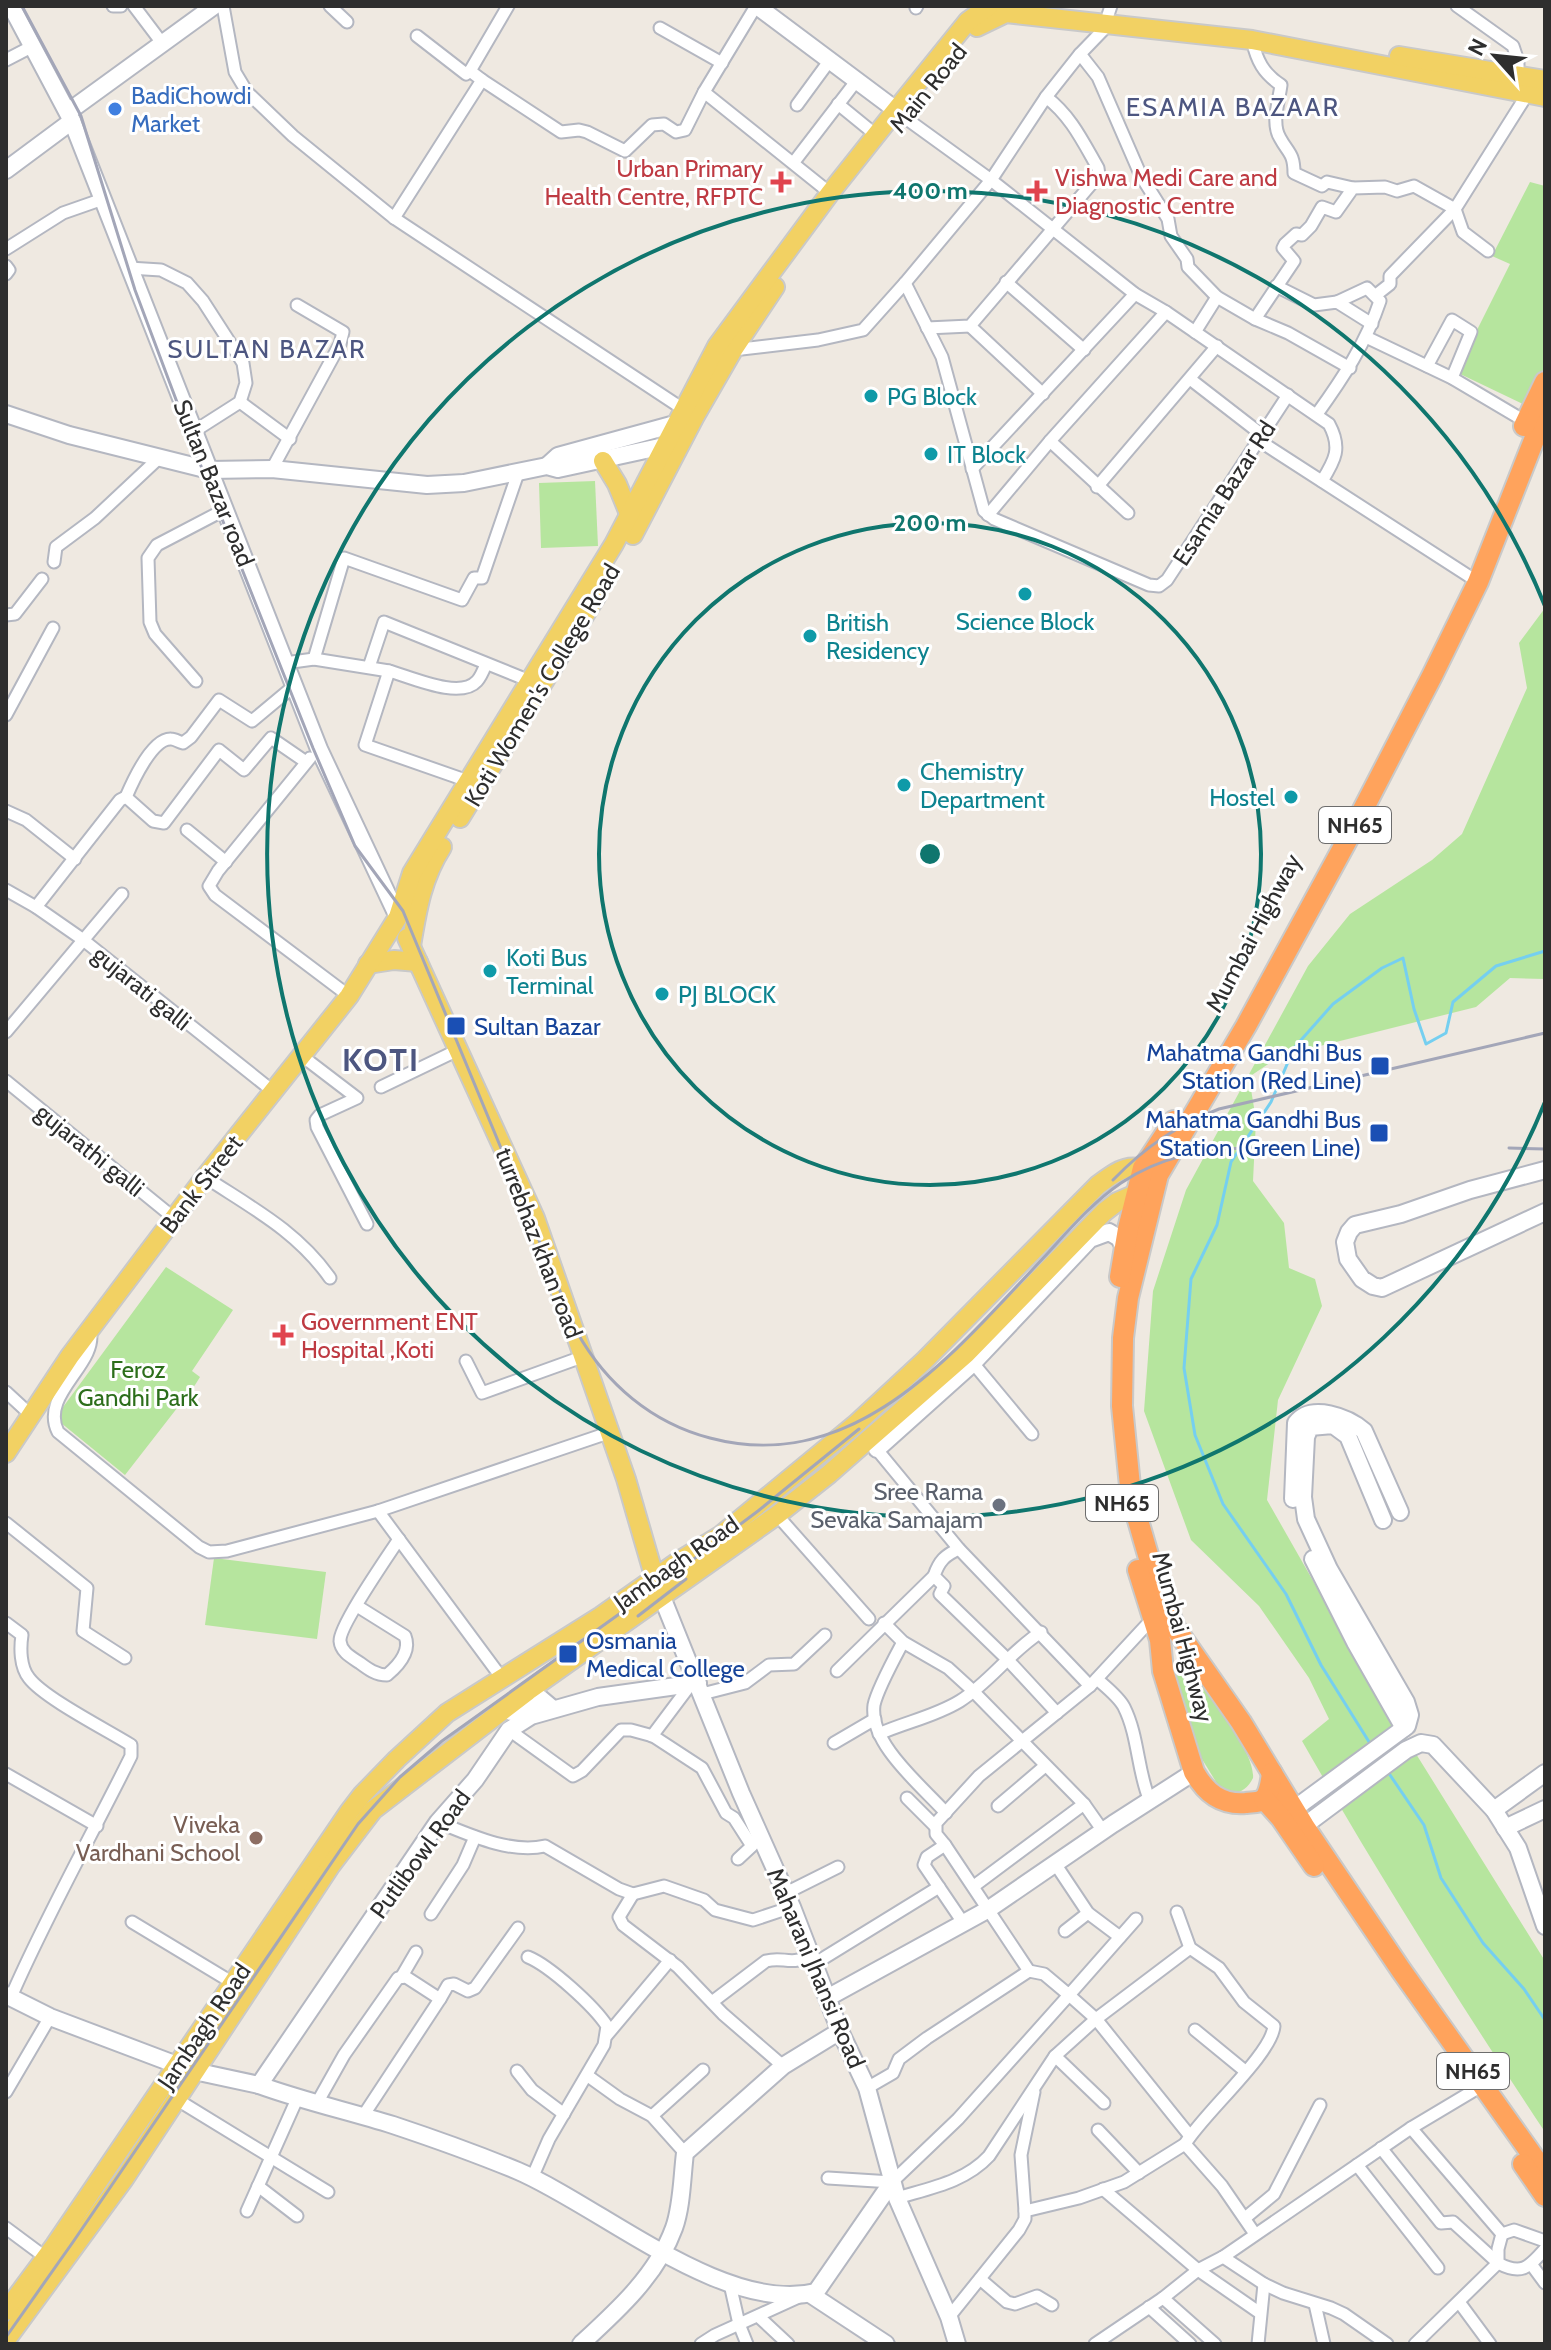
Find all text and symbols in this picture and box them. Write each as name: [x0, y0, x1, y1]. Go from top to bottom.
north arrow: [1455, 16, 1535, 96]
text: N: [1462, 34, 1493, 60]
street label: Main Road: [883, 37, 973, 139]
place label: BadiChowdi Market: [131, 81, 252, 138]
district label: ESAMIA BAZAAR: [1126, 91, 1340, 123]
marker: BadiChowdi Market: [106, 100, 124, 118]
place label: Urban Primary Health Centre, RFPTC: [545, 154, 763, 211]
place label: Vishwa Medi Care and Diagnostic Centre: [1055, 163, 1278, 220]
marker: Urban Primary Health Centre, RFPTC: [770, 171, 792, 193]
text: 400 m: [892, 176, 968, 205]
marker: Vishwa Medi Care and Diagnostic Centre: [1026, 180, 1048, 202]
district label: SULTAN BAZAR: [167, 333, 367, 365]
place label: PG Block: [887, 382, 977, 411]
marker: PG Block: [862, 387, 880, 405]
street label: Sultan Bazar road: [167, 395, 261, 571]
street label: Esamia Bazar Rd: [1166, 415, 1282, 571]
place label: IT Block: [947, 440, 1026, 469]
marker: IT Block: [922, 445, 940, 463]
text: 200 m: [894, 508, 966, 537]
street label: Koti Women's College Road: [458, 559, 626, 811]
marker: Science Block: [1016, 585, 1034, 603]
place label: Science Block: [956, 607, 1095, 636]
place label: British Residency: [826, 608, 929, 665]
marker: British Residency: [801, 627, 819, 645]
place label: Chemistry Department: [920, 757, 1045, 814]
marker: Chemistry Department: [895, 776, 913, 794]
place label: Hostel: [1209, 783, 1275, 812]
marker: Hostel: [1282, 788, 1300, 806]
road number: NH65: [1319, 807, 1391, 843]
centre of rings: [916, 840, 944, 868]
street label: Mumbai Highway: [1199, 849, 1307, 1017]
street label: gujarati galli: [87, 940, 197, 1036]
place label: Koti Bus Terminal: [506, 943, 594, 1000]
marker: Koti Bus Terminal: [481, 962, 499, 980]
place label: PJ BLOCK: [678, 980, 776, 1009]
marker: PJ BLOCK: [653, 985, 671, 1003]
place label: Sultan Bazar: [474, 1012, 601, 1041]
marker: Sultan Bazar: [445, 1015, 467, 1037]
place label: Mahatma Gandhi Bus Station (Red Line): [1146, 1038, 1362, 1095]
district label: KOTI: [342, 1040, 420, 1079]
marker: Mahatma Gandhi Bus Station (Red Line): [1369, 1055, 1391, 1077]
street label: gujarathi galli: [30, 1097, 150, 1203]
place label: Mahatma Gandhi Bus Station (Green Line): [1145, 1105, 1361, 1162]
marker: Mahatma Gandhi Bus Station (Green Line): [1368, 1122, 1390, 1144]
street label: Bank Street: [154, 1129, 248, 1239]
street label: turrebhaz khan road: [489, 1144, 589, 1342]
place label: Government ENT Hospital ,Koti: [301, 1307, 478, 1364]
marker: Government ENT Hospital ,Koti: [272, 1324, 294, 1346]
park label: Feroz Gandhi Park: [77, 1355, 199, 1412]
place label: Sree Rama Sevaka Samajam: [810, 1477, 983, 1534]
road number: NH65: [1086, 1485, 1158, 1521]
marker: Sree Rama Sevaka Samajam: [990, 1496, 1008, 1514]
street label: Jambagh Road: [607, 1509, 744, 1617]
street label: Mumbai Highway: [1146, 1549, 1220, 1725]
place label: Osmania Medical College: [586, 1626, 745, 1683]
marker: Osmania Medical College: [557, 1643, 579, 1665]
street label: Putlibowl Road: [364, 1784, 476, 1924]
place label: Viveka Vardhani School: [76, 1810, 240, 1867]
marker: Viveka Vardhani School: [247, 1829, 265, 1847]
street label: Maharani Jhansi Road: [761, 1864, 871, 2072]
street label: Jambagh Road: [151, 1957, 257, 2095]
road number: NH65: [1437, 2053, 1509, 2089]

